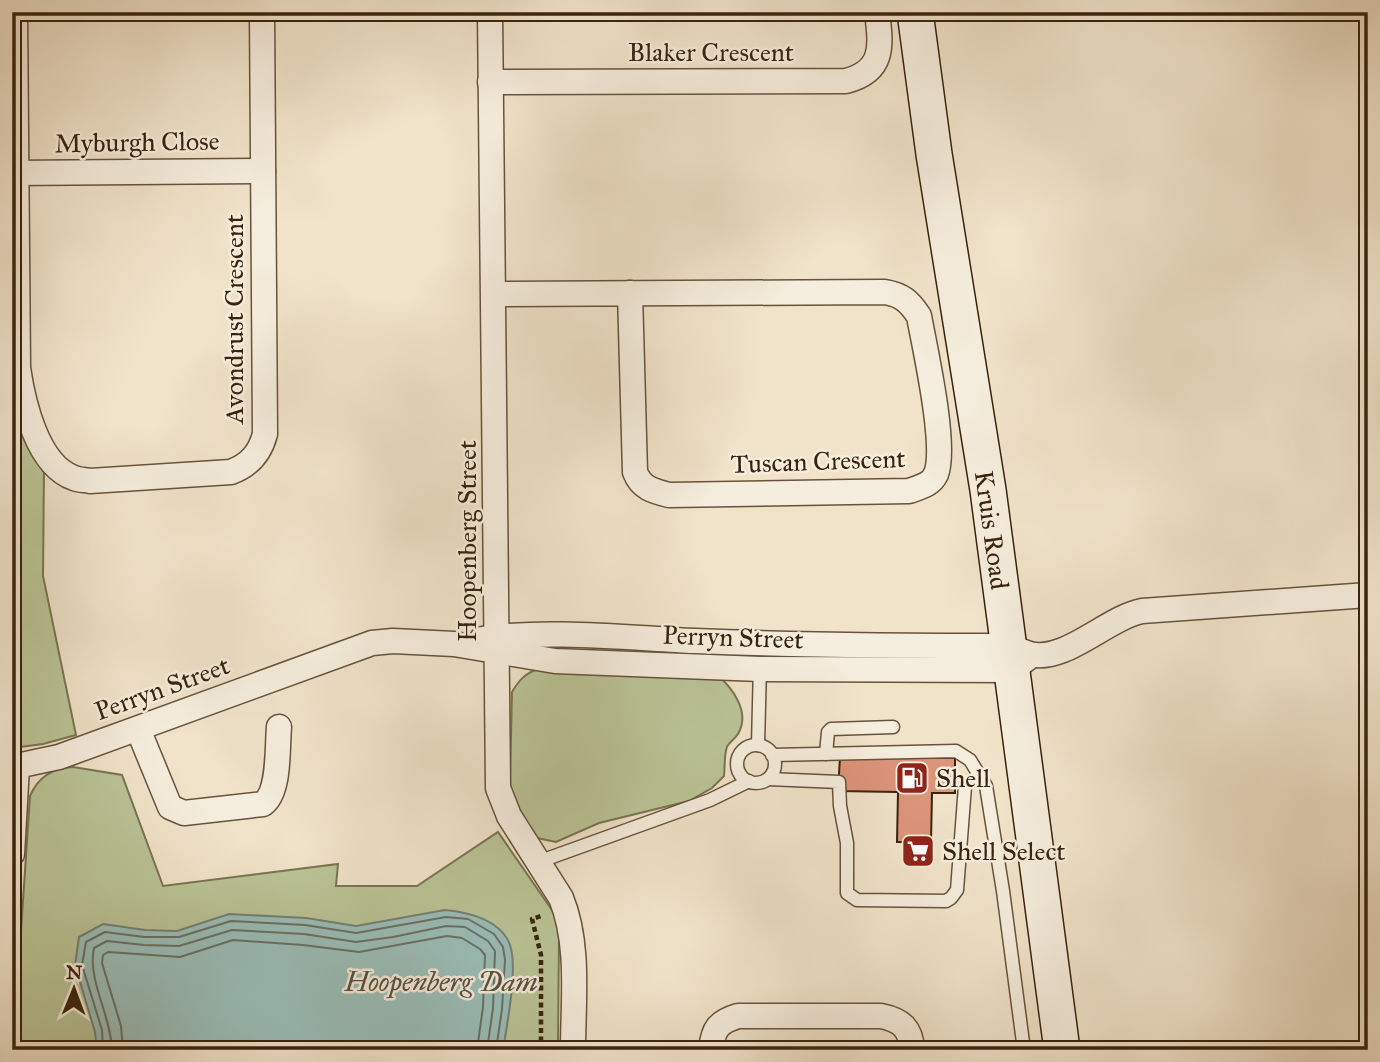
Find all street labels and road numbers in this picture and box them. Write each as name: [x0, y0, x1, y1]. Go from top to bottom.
street label: Blaker Crescent: [628, 36, 794, 68]
street label: Myburgh Close: [54, 125, 220, 159]
street label: Avondrust Crescent: [218, 214, 250, 425]
street label: Hoopenberg Street: [451, 440, 483, 642]
street label: Tuscan Crescent: [730, 442, 906, 480]
street label: Kruis Road: [968, 468, 1016, 592]
street label: Perryn Street: [662, 619, 804, 655]
street label: Perryn Street: [90, 649, 234, 727]

